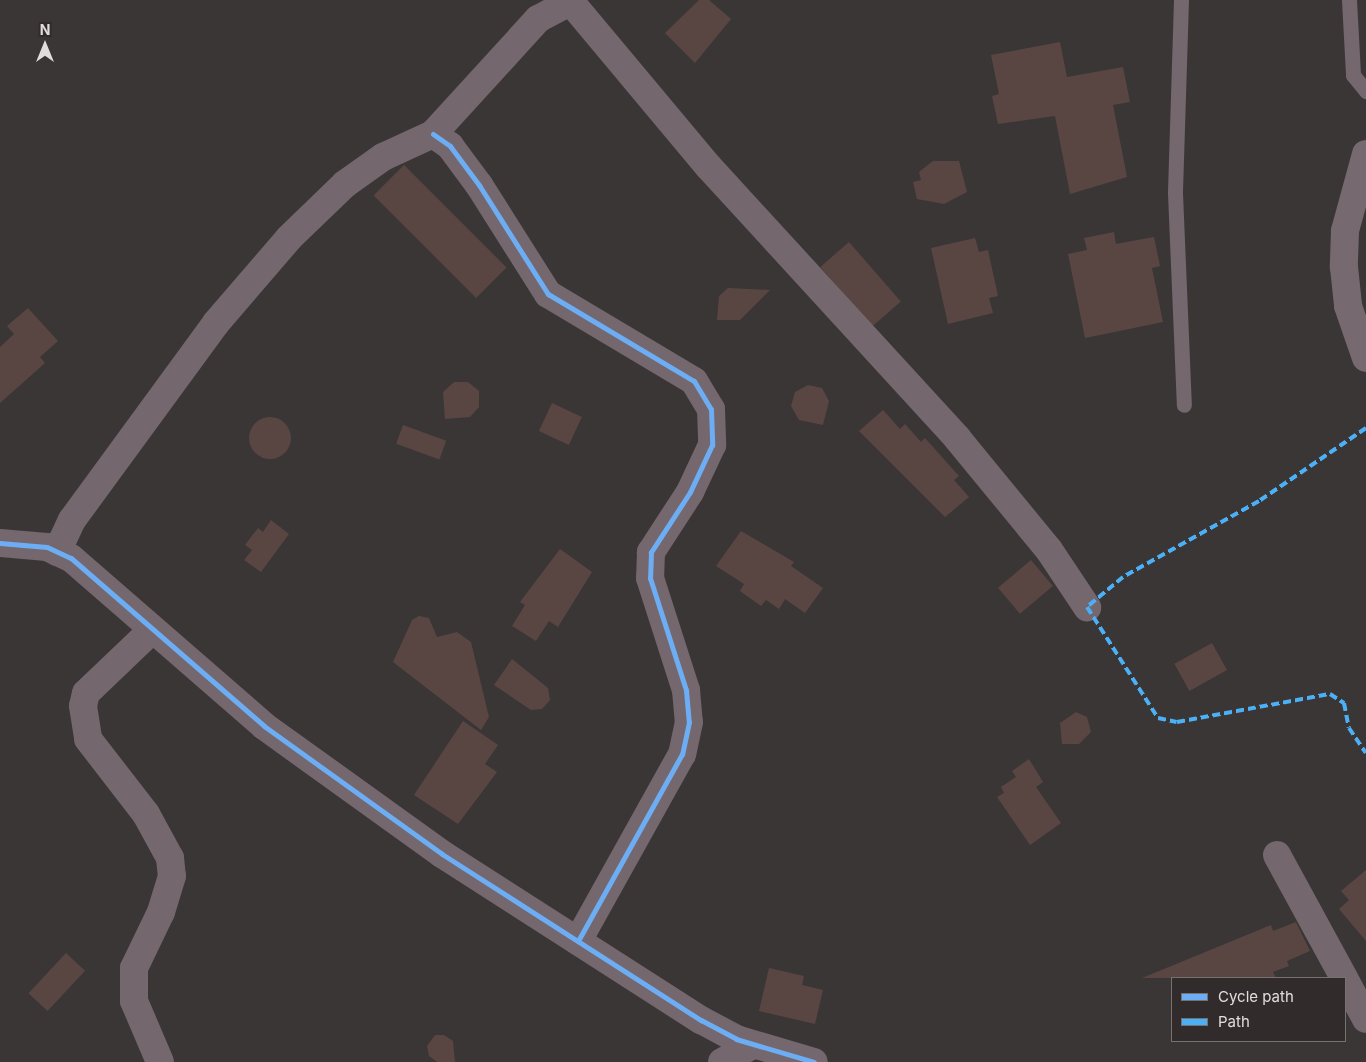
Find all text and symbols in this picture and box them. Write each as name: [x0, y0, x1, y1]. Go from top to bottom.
north arrow: [20, 20, 70, 70]
text: N: [40, 21, 50, 38]
legend: [1171, 977, 1346, 1042]
text: Cycle path: [1218, 987, 1294, 1006]
text: Path: [1218, 1012, 1250, 1031]

